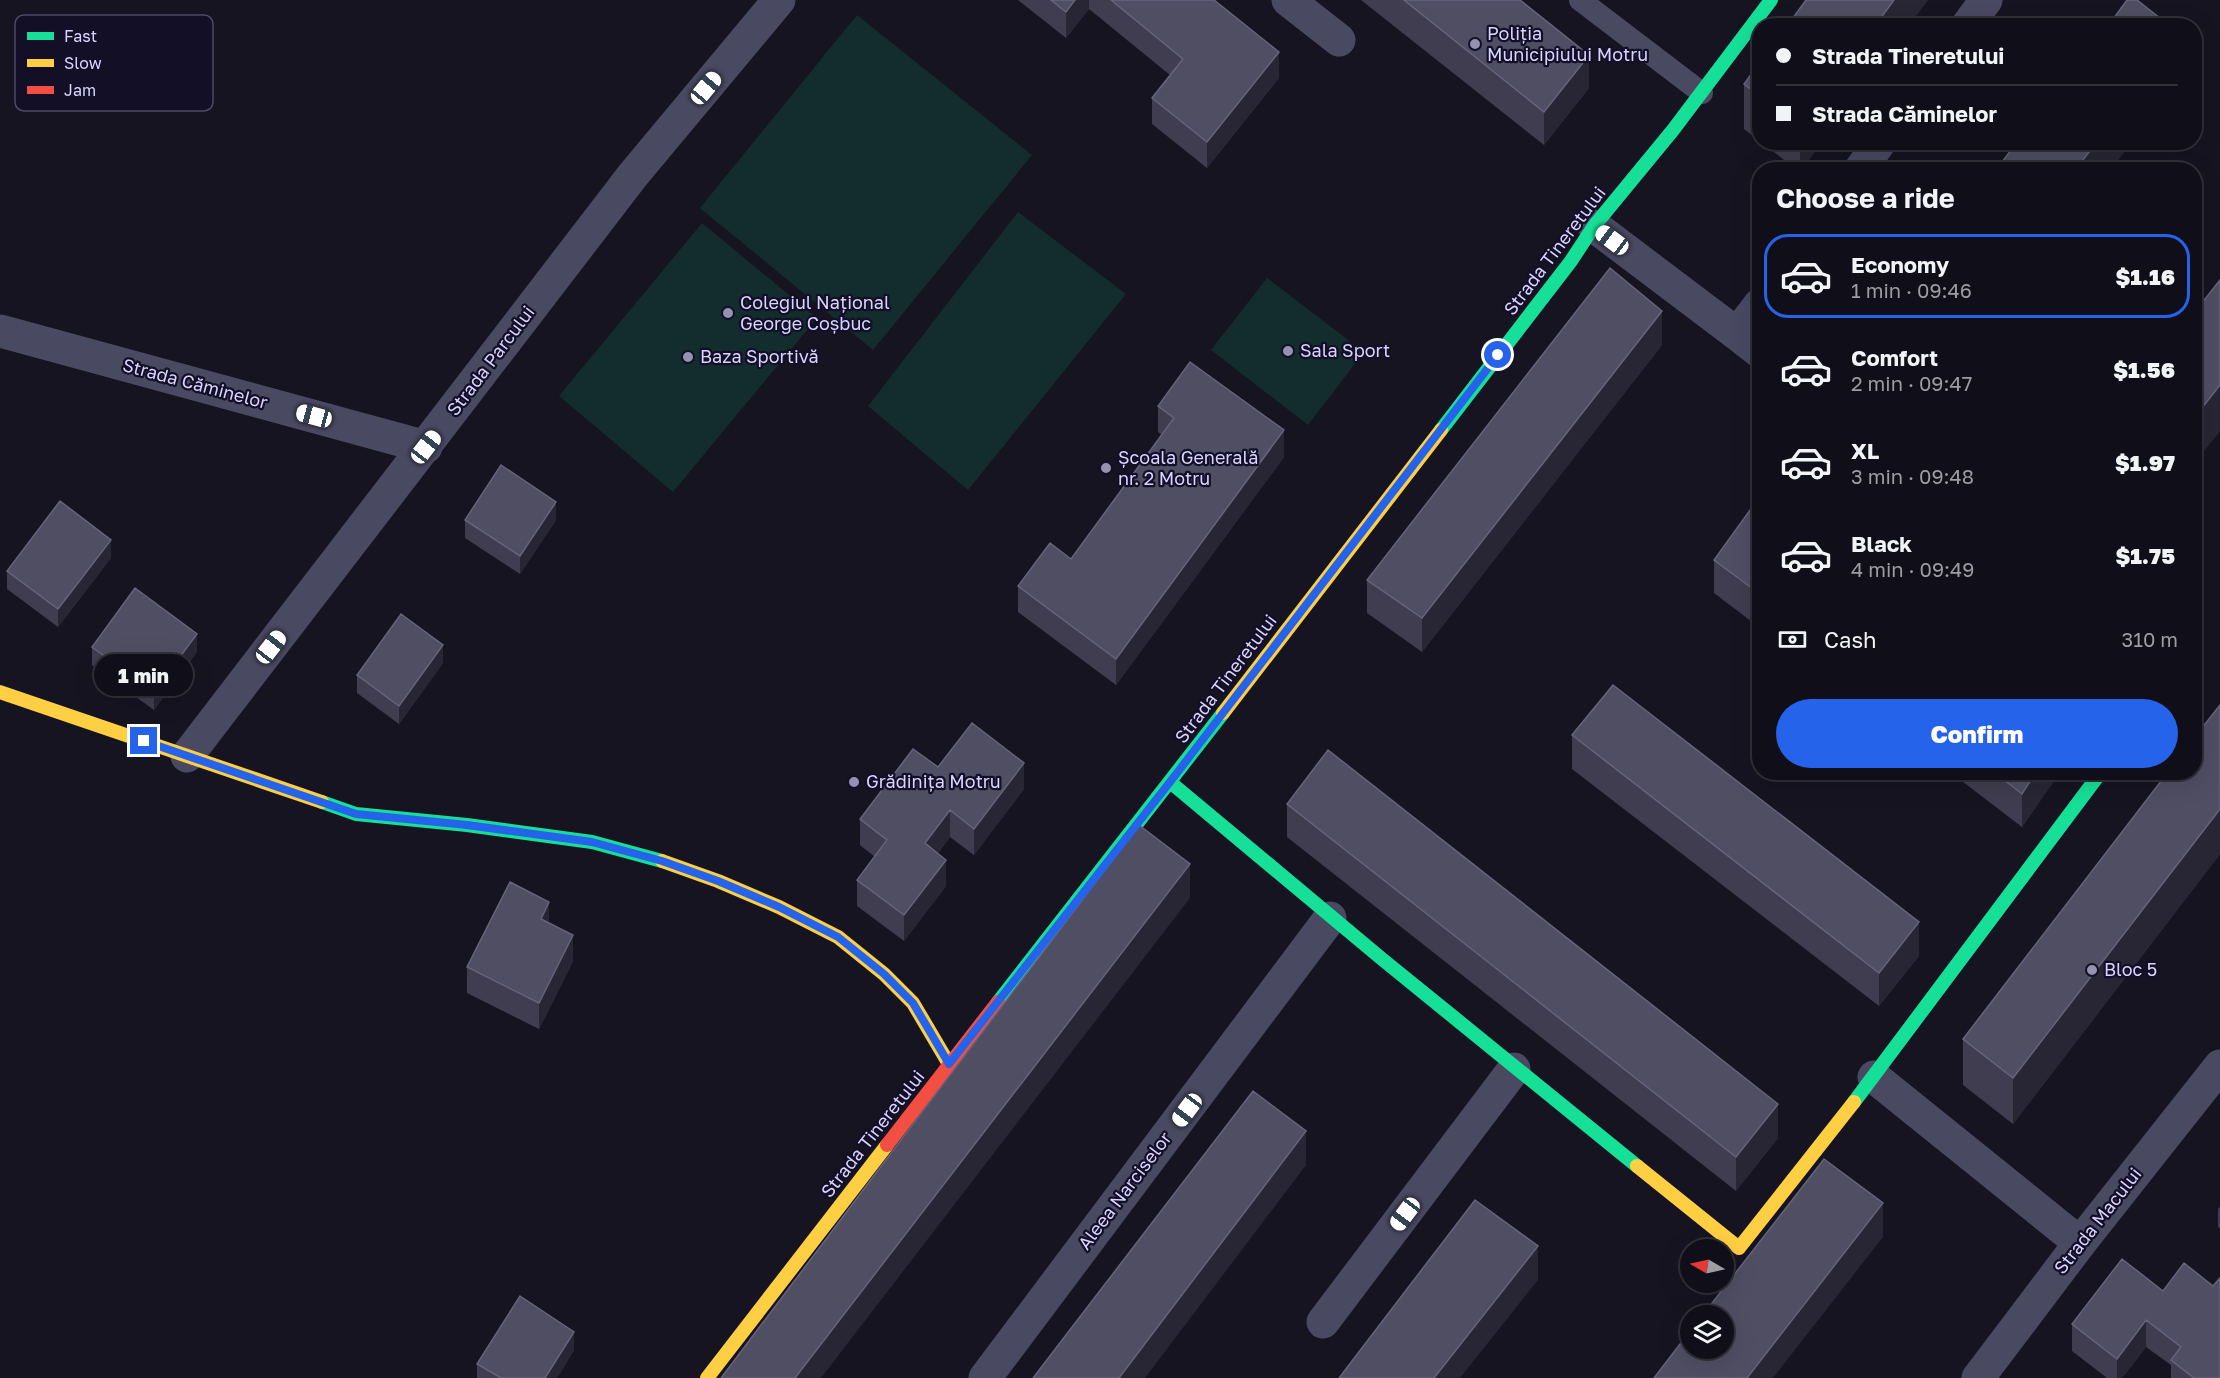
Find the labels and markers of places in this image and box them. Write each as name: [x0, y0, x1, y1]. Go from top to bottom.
place label: Poliția Municipiului Motru: [1487, 22, 1648, 65]
marker: Poliția Municipiului Motru: [1468, 37, 1482, 51]
place label: Colegiul Național George Coșbuc: [740, 291, 890, 334]
marker: Colegiul Național George Coșbuc: [721, 306, 735, 320]
place label: Sala Sport: [1300, 339, 1390, 361]
marker: Sala Sport: [1281, 344, 1295, 358]
place label: Baza Sportivă: [700, 345, 819, 367]
marker: Baza Sportivă: [681, 350, 695, 364]
place label: Școala Generală nr. 2 Motru: [1118, 446, 1258, 489]
marker: Școala Generală nr. 2 Motru: [1099, 461, 1113, 475]
place label: Grădinița Motru: [866, 770, 1001, 792]
marker: Grădinița Motru: [847, 775, 861, 789]
place label: Bloc 5: [2104, 958, 2157, 980]
marker: Bloc 5: [2085, 963, 2099, 977]

